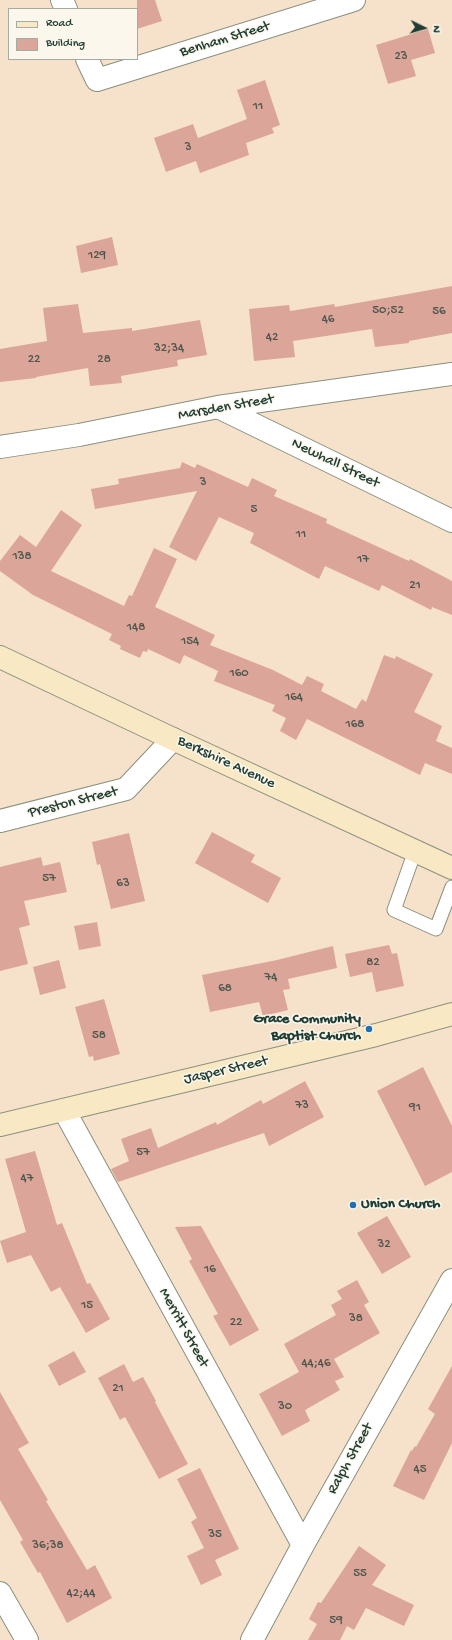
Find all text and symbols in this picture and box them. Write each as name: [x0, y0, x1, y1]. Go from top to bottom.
legend: [8, 8, 138, 60]
north arrow: [404, 8, 444, 48]
text: Road: [46, 17, 72, 31]
street label: Benham Street: [178, 18, 272, 62]
text: N: [430, 25, 442, 33]
text: Building: [46, 37, 85, 51]
house number: 23: [394, 49, 408, 65]
house number: 11: [253, 99, 263, 115]
house number: 3: [185, 140, 191, 156]
house number: 129: [88, 248, 106, 264]
house number: 50;52: [372, 303, 404, 319]
house number: 56: [432, 304, 446, 320]
house number: 46: [322, 312, 334, 328]
house number: 42: [266, 330, 278, 346]
house number: 32;34: [154, 341, 184, 357]
house number: 22: [28, 352, 40, 368]
house number: 28: [97, 352, 111, 368]
street label: Marsden Street: [177, 391, 275, 425]
street label: Newhall Street: [288, 435, 382, 493]
house number: 3: [200, 475, 206, 491]
house number: 5: [251, 502, 257, 518]
house number: 11: [296, 527, 306, 543]
house number: 138: [12, 549, 32, 565]
house number: 17: [357, 552, 369, 568]
house number: 21: [409, 578, 421, 594]
house number: 148: [127, 620, 145, 636]
house number: 154: [181, 634, 199, 650]
house number: 160: [229, 666, 249, 682]
house number: 164: [285, 690, 303, 706]
house number: 168: [346, 717, 364, 733]
street label: Berkshire Avenue: [174, 732, 278, 794]
street label: Preston Street: [26, 783, 120, 823]
house number: 57: [42, 871, 56, 887]
house number: 63: [116, 876, 130, 892]
house number: 82: [366, 955, 380, 971]
house number: 74: [265, 970, 277, 986]
house number: 68: [218, 981, 232, 997]
place label: Grace Community Baptist Church: [253, 1011, 361, 1046]
marker: Grace Community Baptist Church: [364, 1024, 374, 1034]
house number: 58: [92, 1028, 106, 1044]
street label: Jasper Street: [182, 1053, 270, 1089]
house number: 73: [295, 1098, 309, 1114]
house number: 91: [409, 1100, 421, 1116]
house number: 57: [136, 1145, 150, 1161]
house number: 47: [21, 1171, 33, 1187]
place label: Union Church: [361, 1196, 440, 1214]
marker: Union Church: [348, 1200, 358, 1210]
house number: 32: [377, 1237, 391, 1253]
house number: 16: [204, 1262, 216, 1278]
street label: Merritt Street: [154, 1285, 212, 1371]
house number: 15: [81, 1298, 93, 1314]
house number: 38: [349, 1311, 363, 1327]
house number: 22: [230, 1315, 242, 1331]
house number: 44;46: [301, 1356, 331, 1372]
house number: 21: [112, 1381, 124, 1397]
house number: 30: [278, 1399, 292, 1415]
street label: Ralph Street: [324, 1420, 378, 1498]
house number: 45: [414, 1462, 426, 1478]
house number: 35: [208, 1527, 222, 1543]
house number: 36;38: [32, 1538, 64, 1554]
house number: 55: [353, 1566, 367, 1582]
house number: 42;44: [67, 1586, 95, 1602]
house number: 59: [329, 1613, 343, 1629]

